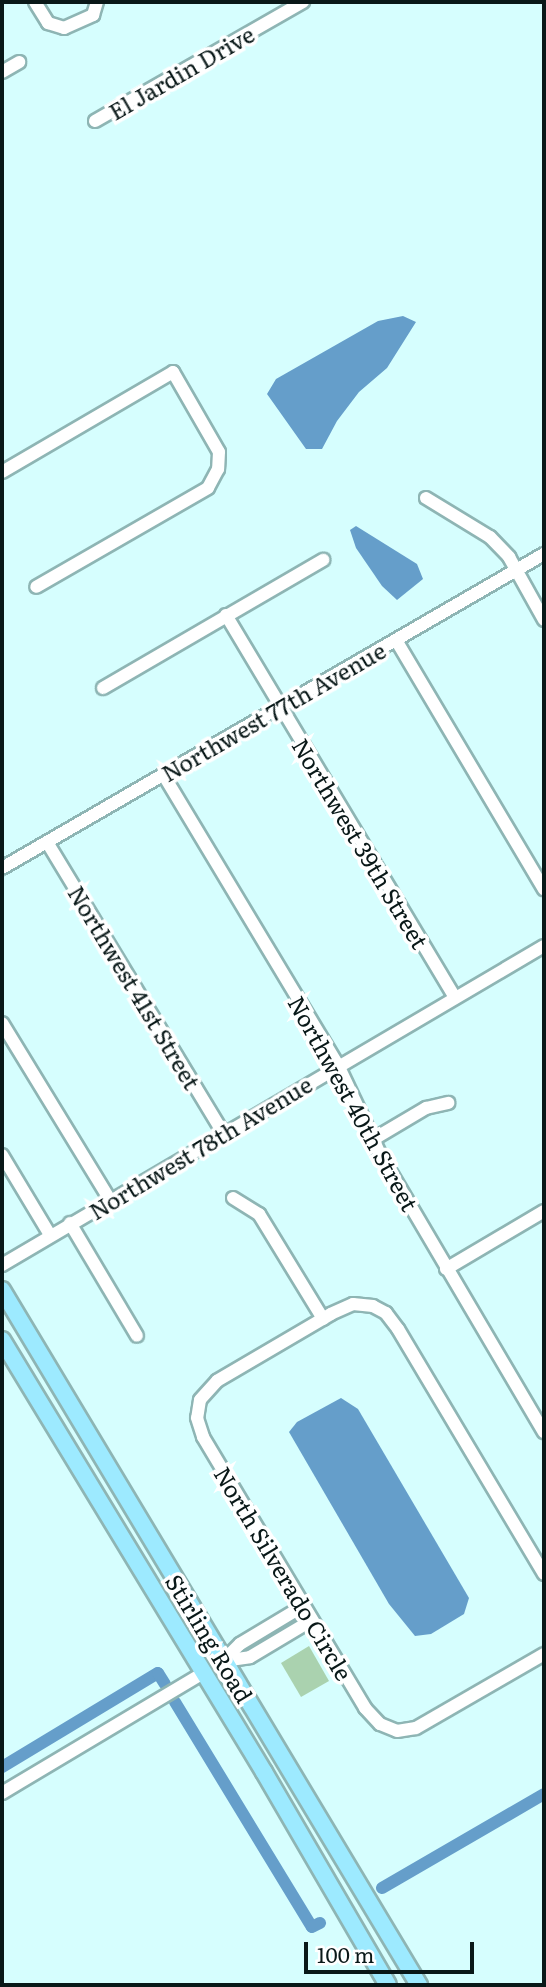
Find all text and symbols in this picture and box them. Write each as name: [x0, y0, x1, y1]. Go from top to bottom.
street label: El Jardin Drive: [103, 19, 259, 125]
street label: Northwest 77th Avenue: [156, 636, 390, 786]
street label: Northwest 39th Street: [287, 733, 435, 953]
street label: Northwest 41st Street: [63, 880, 207, 1094]
street label: Northwest 40th Street: [283, 991, 425, 1215]
street label: Northwest 78th Avenue: [84, 1069, 316, 1225]
street label: North Silverado Circle: [209, 1461, 359, 1685]
street label: Stirling Road: [161, 1569, 259, 1707]
scale bar: [308, 1927, 478, 1971]
text: 100 m: [317, 1938, 374, 1969]

